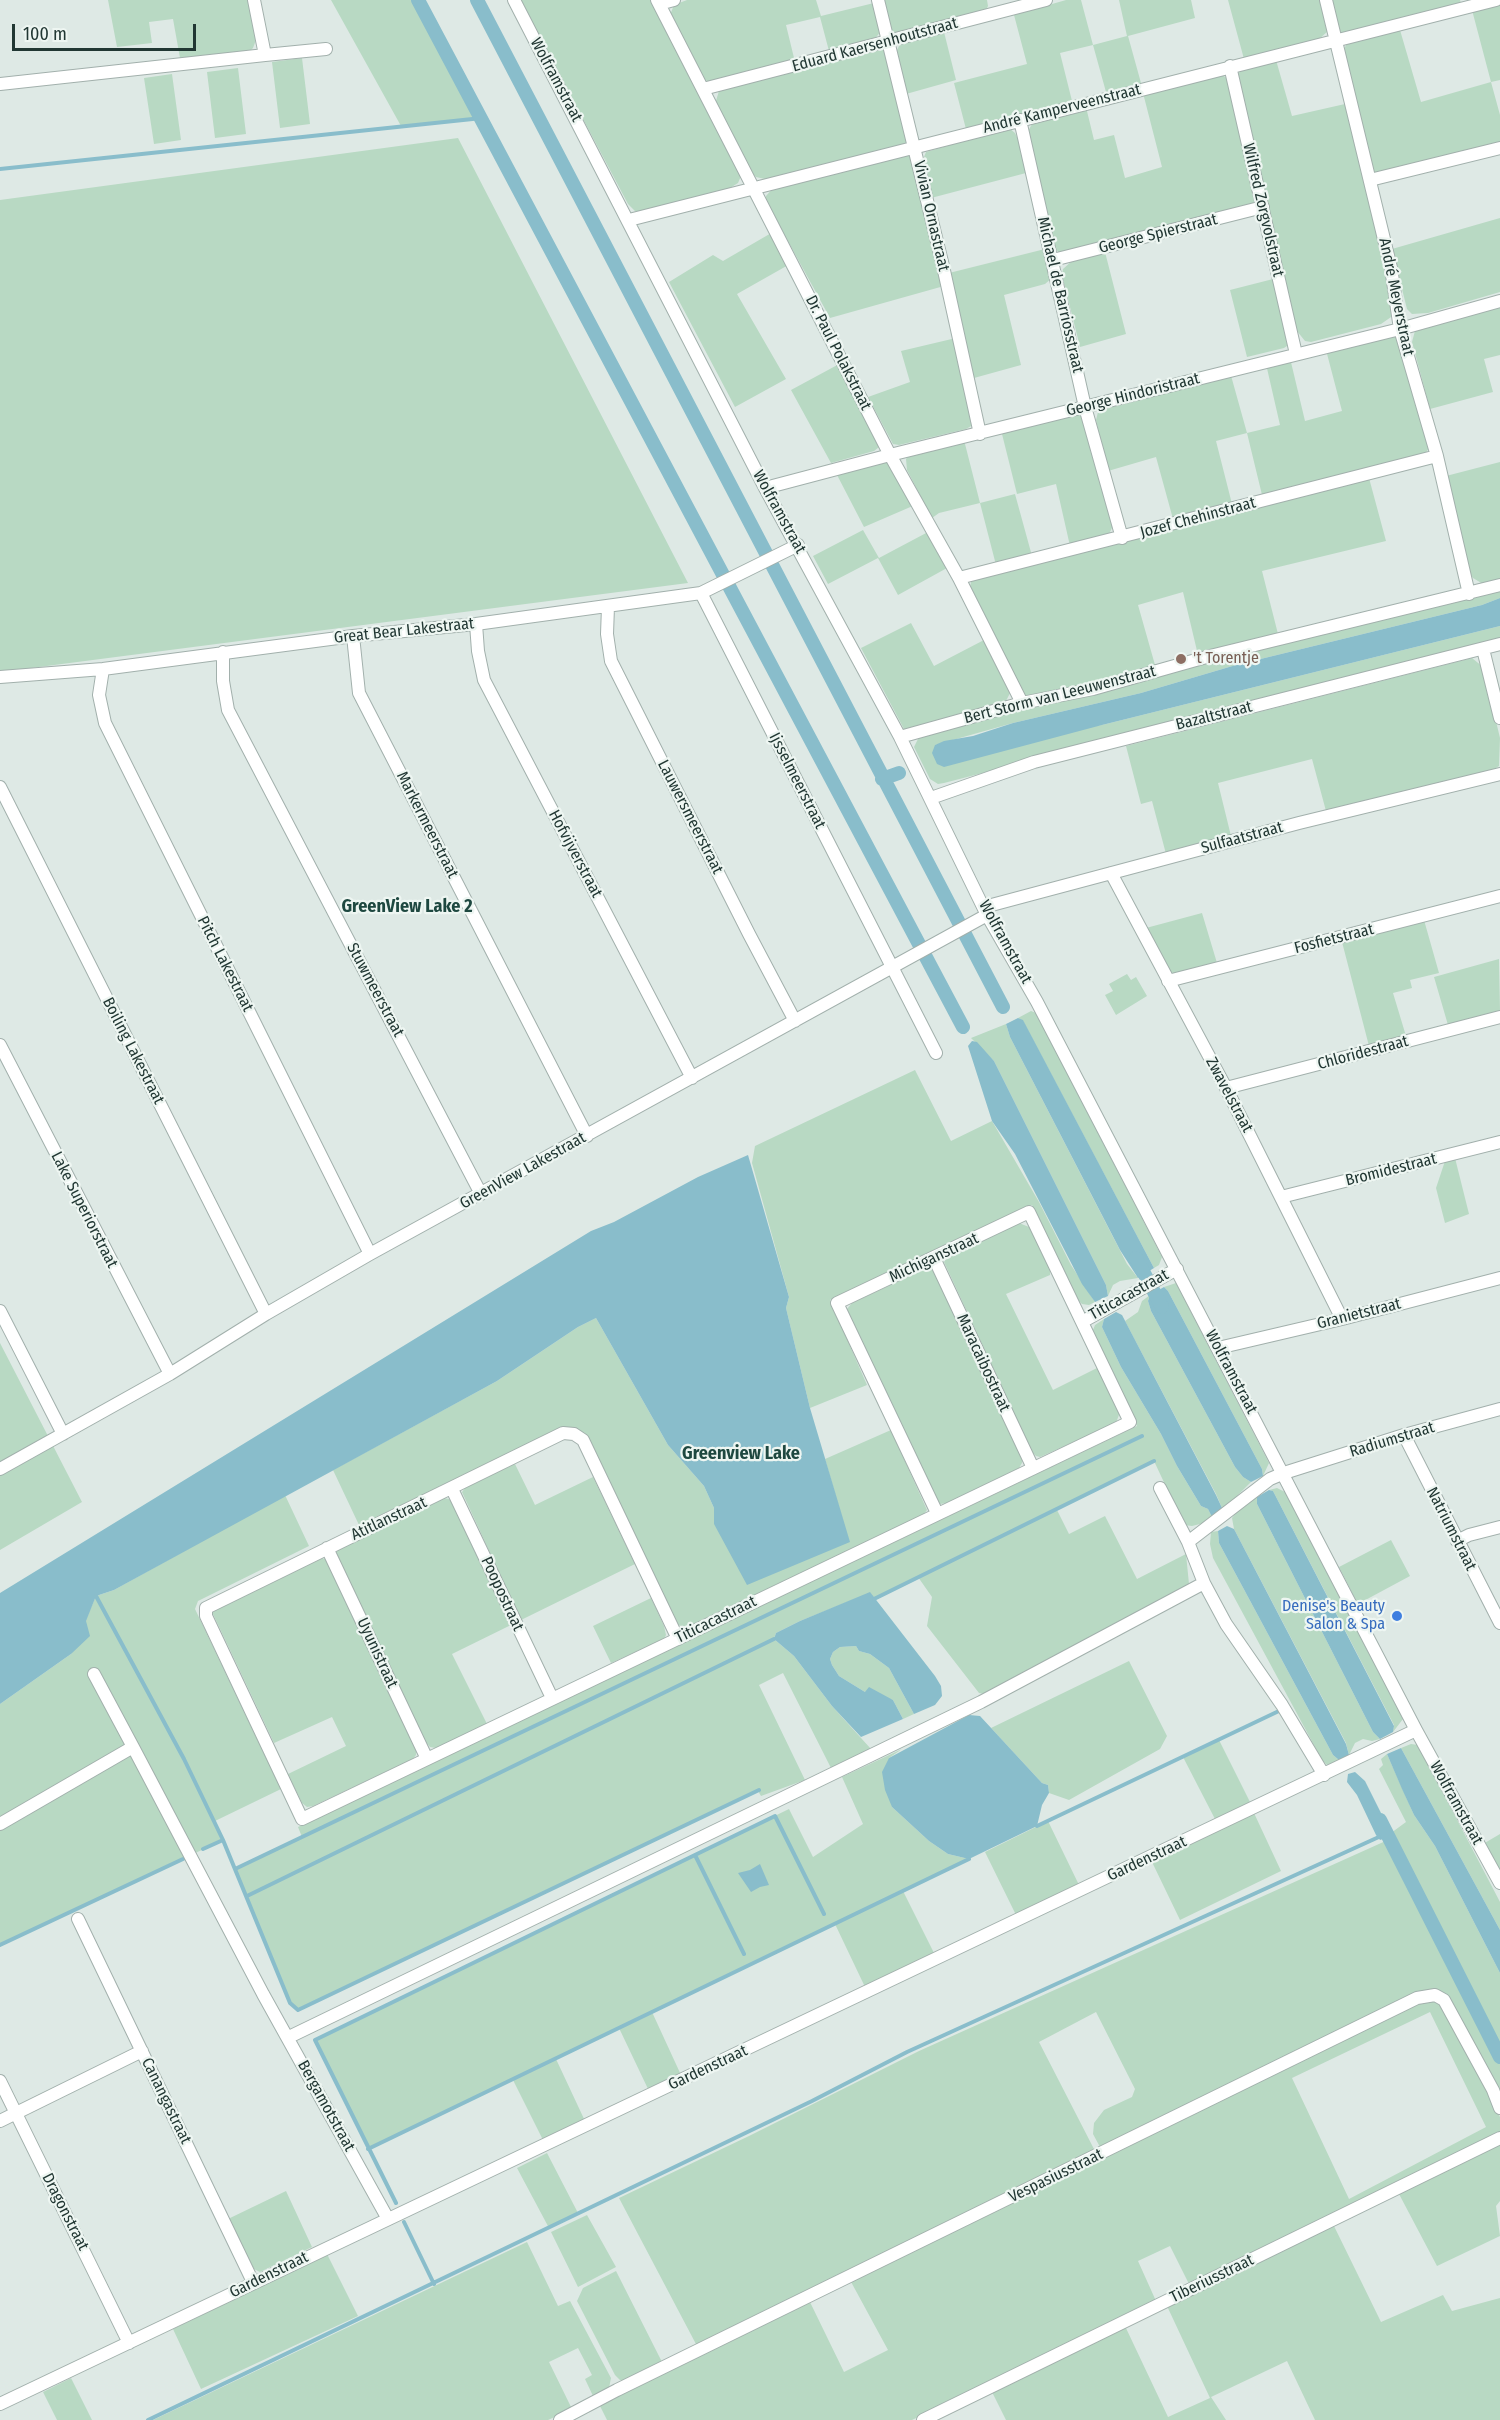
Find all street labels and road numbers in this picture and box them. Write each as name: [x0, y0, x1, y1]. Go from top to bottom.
street label: Eduard Kaersenhoutstraat: [790, 14, 960, 76]
street label: Wolframstraat: [526, 35, 586, 125]
street label: André Kamperveenstraat: [981, 80, 1143, 138]
street label: Wilfred Zorgvolstraat: [1238, 141, 1288, 279]
street label: Vivian Ornastraat: [909, 159, 953, 273]
street label: George Spierstraat: [1097, 210, 1219, 258]
street label: Michael de Barriosstraat: [1033, 215, 1087, 375]
street label: André Meyerstraat: [1374, 236, 1418, 358]
street label: Dr. Paul Polakstraat: [801, 292, 875, 414]
street label: George Hindoristraat: [1064, 369, 1202, 421]
street label: Wolframstraat: [748, 467, 810, 557]
street label: Jozef Chehinstraat: [1138, 493, 1258, 543]
street label: Great Bear Lakestraat: [333, 614, 475, 648]
street label: Bert Storm van Leeuwenstraat: [962, 662, 1158, 728]
street label: Bazaltstraat: [1174, 697, 1254, 735]
street label: Ijsselmeerstraat: [765, 730, 829, 832]
street label: Lauwersmeerstraat: [653, 757, 727, 877]
street label: Markermeerstraat: [392, 768, 462, 882]
street label: Hofvijverstraat: [544, 807, 606, 901]
street label: Sulfaatstraat: [1199, 818, 1285, 858]
street label: Wolframstraat: [974, 897, 1036, 987]
street label: Pitch Lakestraat: [193, 913, 257, 1015]
street label: Fosfietstraat: [1292, 920, 1376, 958]
street label: Stuwmeerstraat: [342, 940, 408, 1040]
street label: Boiling Lakestraat: [98, 994, 168, 1108]
street label: Chloridestraat: [1316, 1032, 1410, 1074]
street label: Zwavelstraat: [1201, 1054, 1257, 1136]
street label: GreenView Lakestraat: [457, 1128, 589, 1214]
street label: Lake Superiorstraat: [46, 1149, 122, 1271]
street label: Bromidestraat: [1344, 1149, 1438, 1191]
street label: Michiganstraat: [886, 1229, 982, 1287]
street label: Titicacastraat: [1086, 1265, 1172, 1325]
street label: Granietstraat: [1315, 1294, 1403, 1334]
street label: Maracaibostraat: [952, 1311, 1014, 1415]
street label: Wolframstraat: [1201, 1327, 1261, 1417]
street label: Radiumstraat: [1347, 1418, 1437, 1462]
street label: Natriumstraat: [1422, 1484, 1480, 1574]
street label: Atitlanstraat: [348, 1493, 430, 1545]
street label: Poopostraat: [476, 1554, 528, 1634]
street label: Titicacastraat: [672, 1592, 760, 1648]
street label: Uyunistraat: [352, 1615, 402, 1691]
street label: Wolframstraat: [1425, 1758, 1487, 1848]
street label: Gardenstraat: [1104, 1832, 1190, 1886]
street label: Gardenstraat: [665, 2041, 751, 2095]
street label: Canangastraat: [137, 2055, 195, 2147]
street label: Bergamotstraat: [293, 2057, 359, 2155]
street label: Vespasiusstraat: [1006, 2145, 1106, 2207]
street label: Dragonstraat: [37, 2170, 93, 2254]
street label: Gardenstraat: [227, 2248, 311, 2302]
street label: Tiberiusstraat: [1167, 2251, 1257, 2307]

